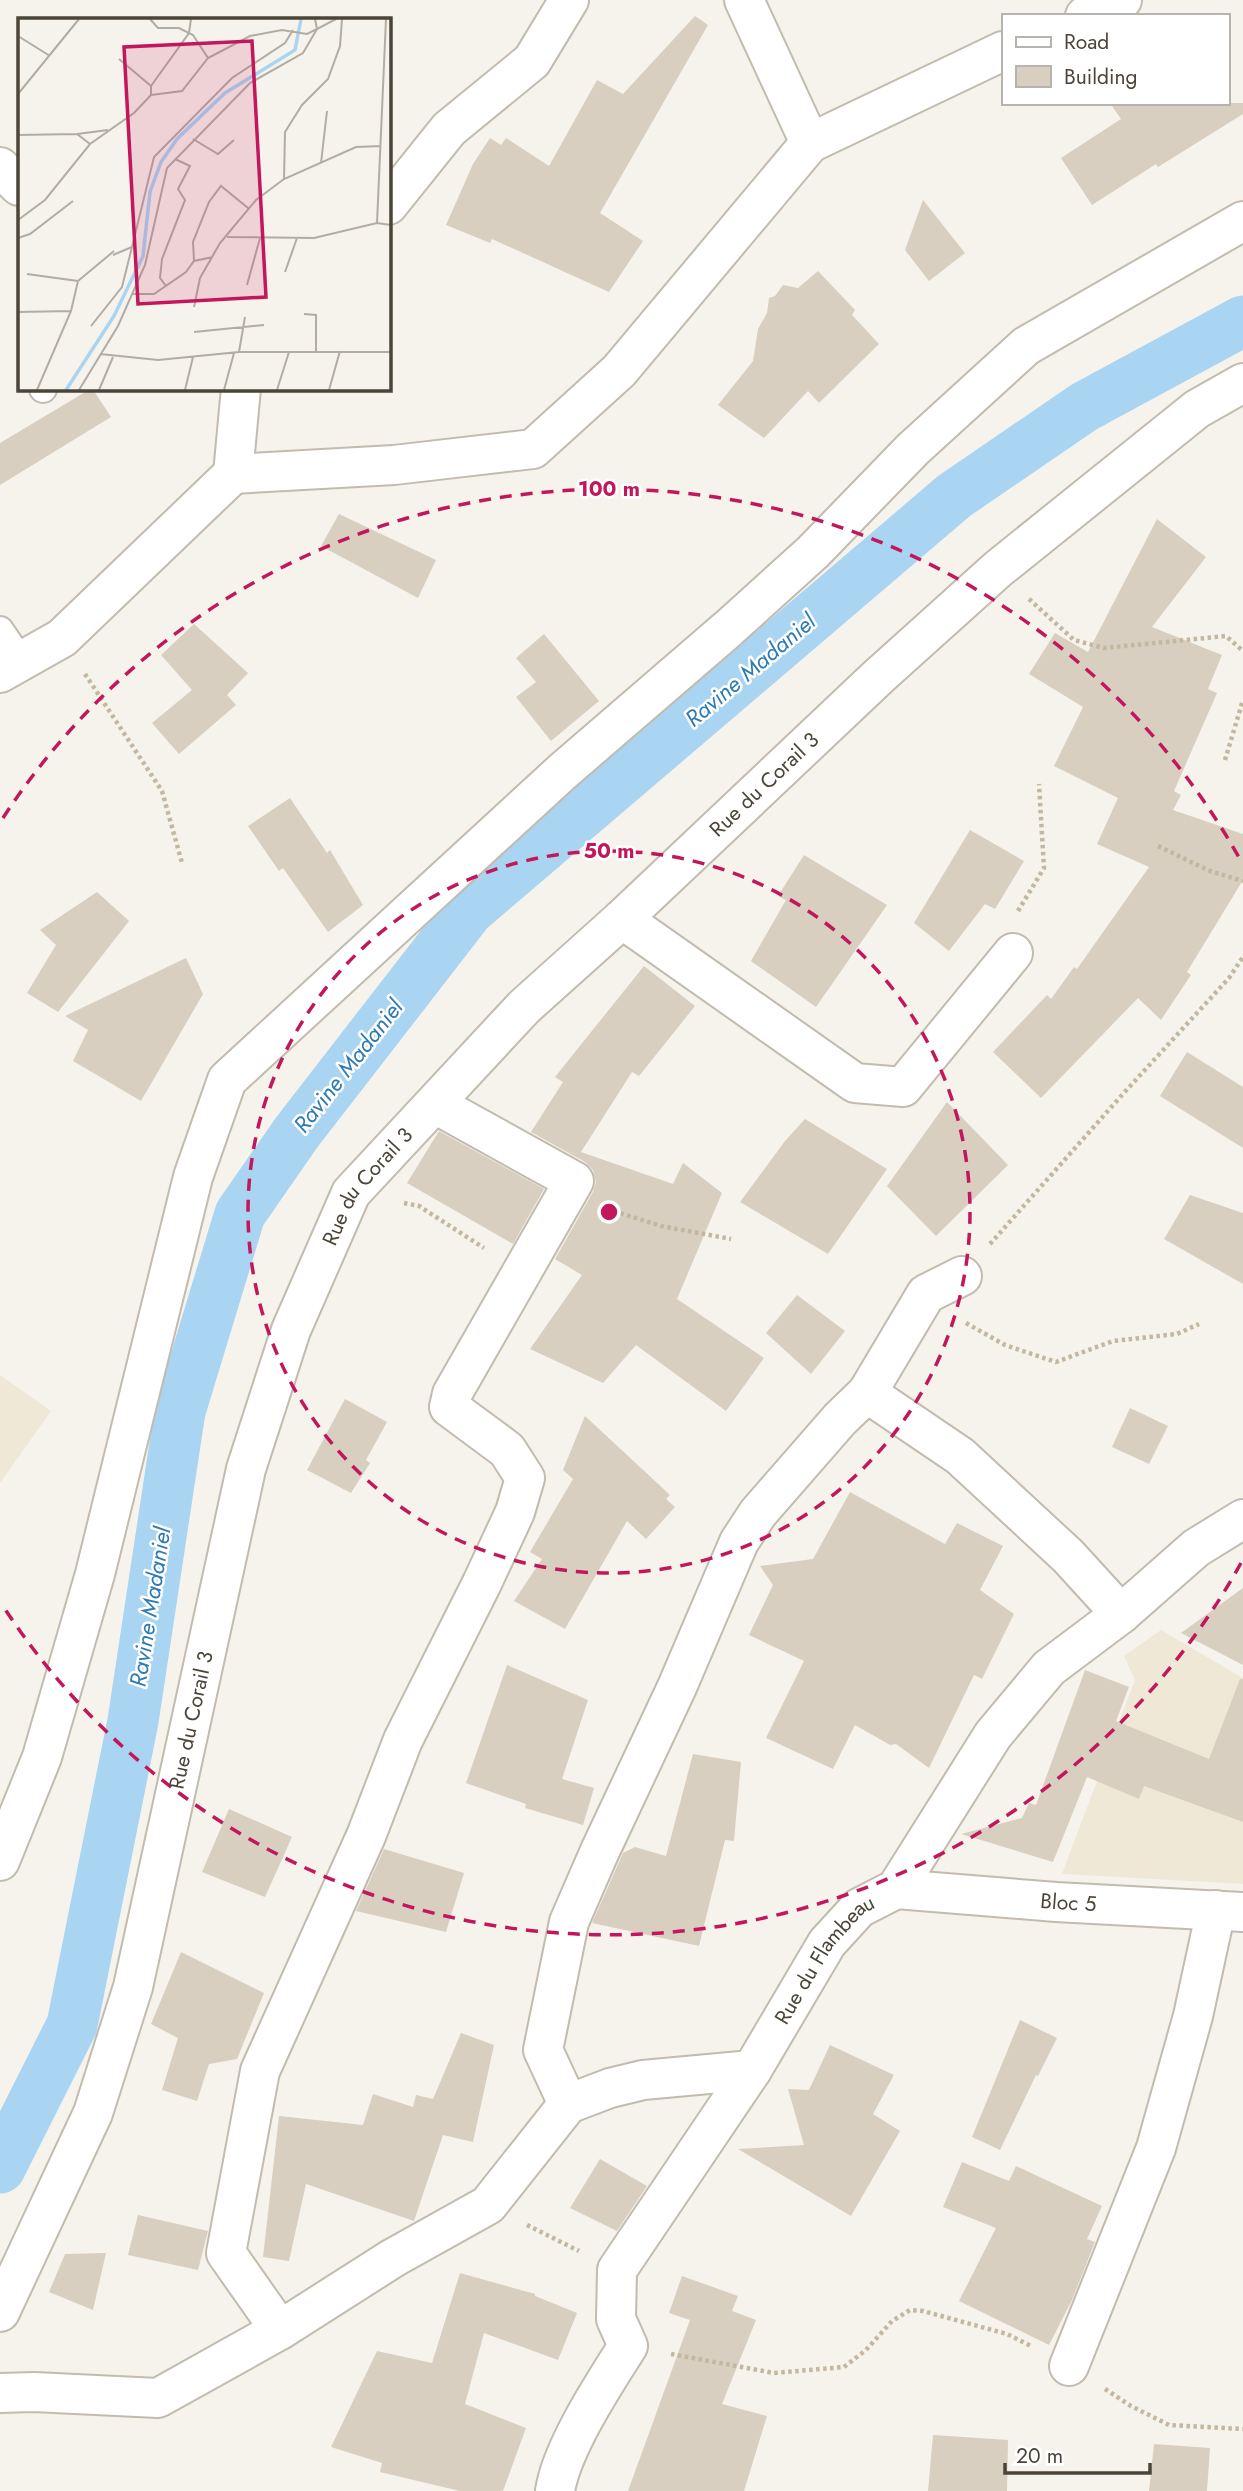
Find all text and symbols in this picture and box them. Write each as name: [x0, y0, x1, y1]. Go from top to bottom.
legend: [1002, 14, 1229, 105]
inset map: [18, 18, 390, 390]
text: Road: [1064, 27, 1109, 57]
text: Building: [1064, 62, 1137, 92]
text: 100 m: [578, 474, 640, 504]
water label: Ravine Madaniel: [677, 605, 823, 735]
street label: Rue du Corail 3: [703, 725, 825, 844]
text: 50 m: [584, 836, 634, 866]
water label: Ravine Madaniel: [285, 991, 412, 1140]
street label: Rue du Corail 3: [315, 1121, 420, 1250]
centre of rings: [597, 1200, 621, 1224]
water label: Ravine Madaniel: [121, 1524, 180, 1689]
street label: Rue du Corail 3: [162, 1648, 221, 1792]
street label: Bloc 5: [1039, 1886, 1097, 1919]
street label: Rue du Flambeau: [767, 1888, 880, 2030]
scale bar: [1005, 2432, 1150, 2476]
text: 20 m: [1016, 2441, 1063, 2471]

